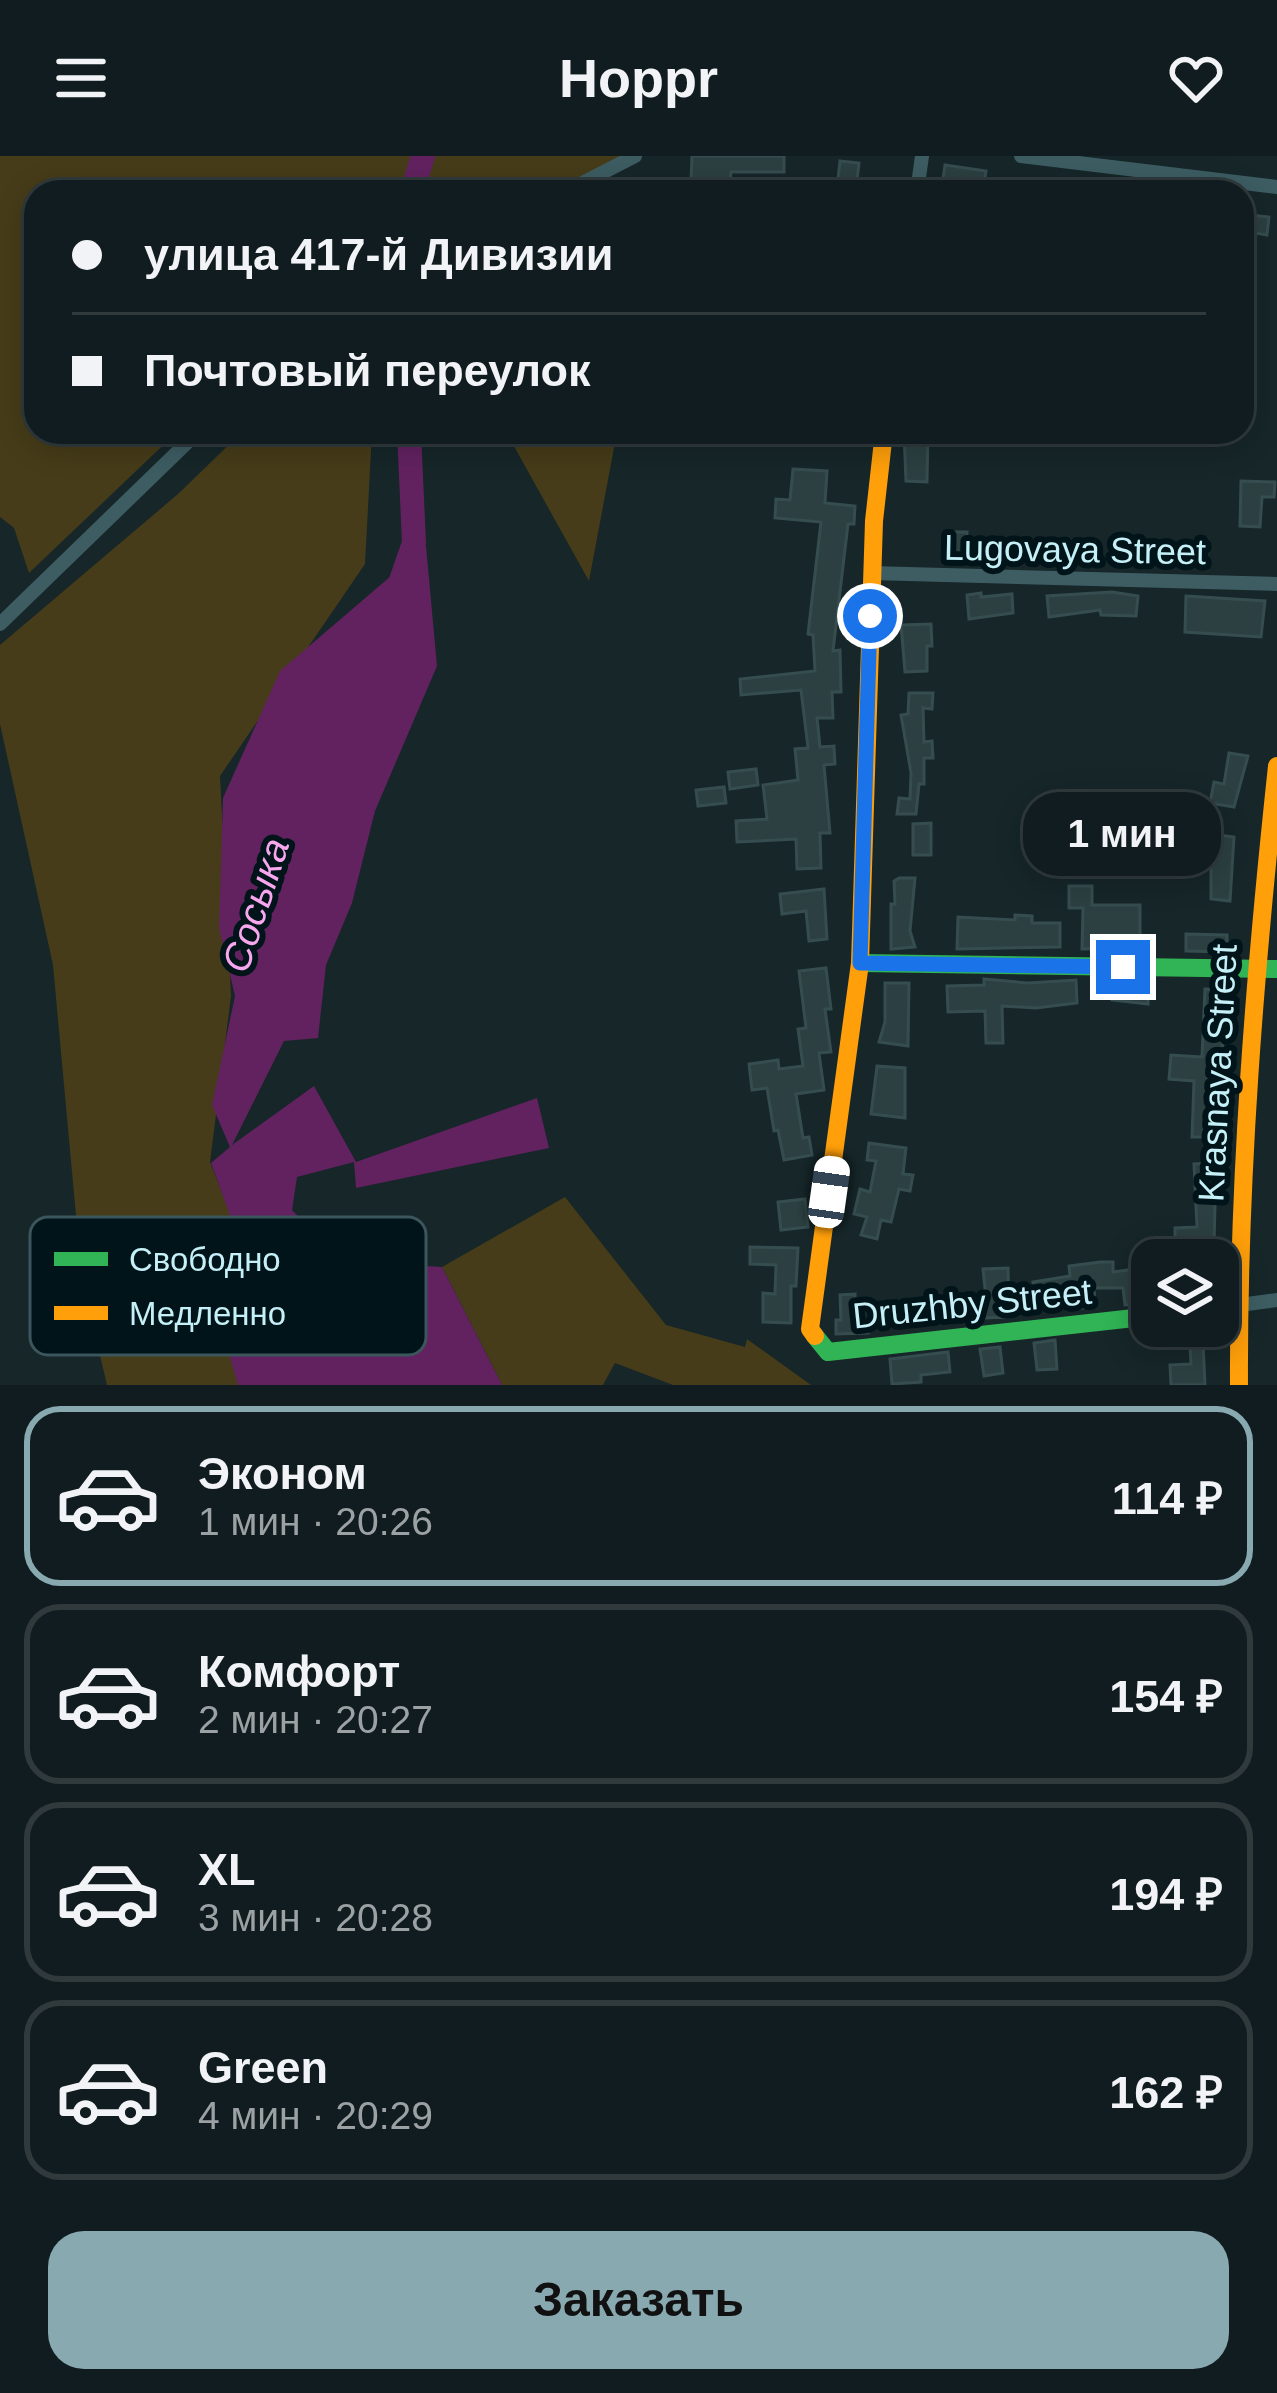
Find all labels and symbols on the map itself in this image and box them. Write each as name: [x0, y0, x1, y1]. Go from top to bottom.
street label: Lugovaya Street: [944, 527, 1206, 572]
route start: [843, 589, 897, 643]
callout: 1 мин: [1024, 793, 1222, 877]
water label: Сосыка: [214, 833, 297, 978]
route end: [1096, 940, 1150, 994]
street label: Krasnaya Street: [1190, 943, 1245, 1203]
car: [806, 1154, 852, 1230]
legend: [30, 1217, 426, 1355]
text: Свободно: [129, 1241, 281, 1278]
street label: Druzhby Street: [851, 1271, 1094, 1336]
text: Медленно: [129, 1295, 286, 1332]

